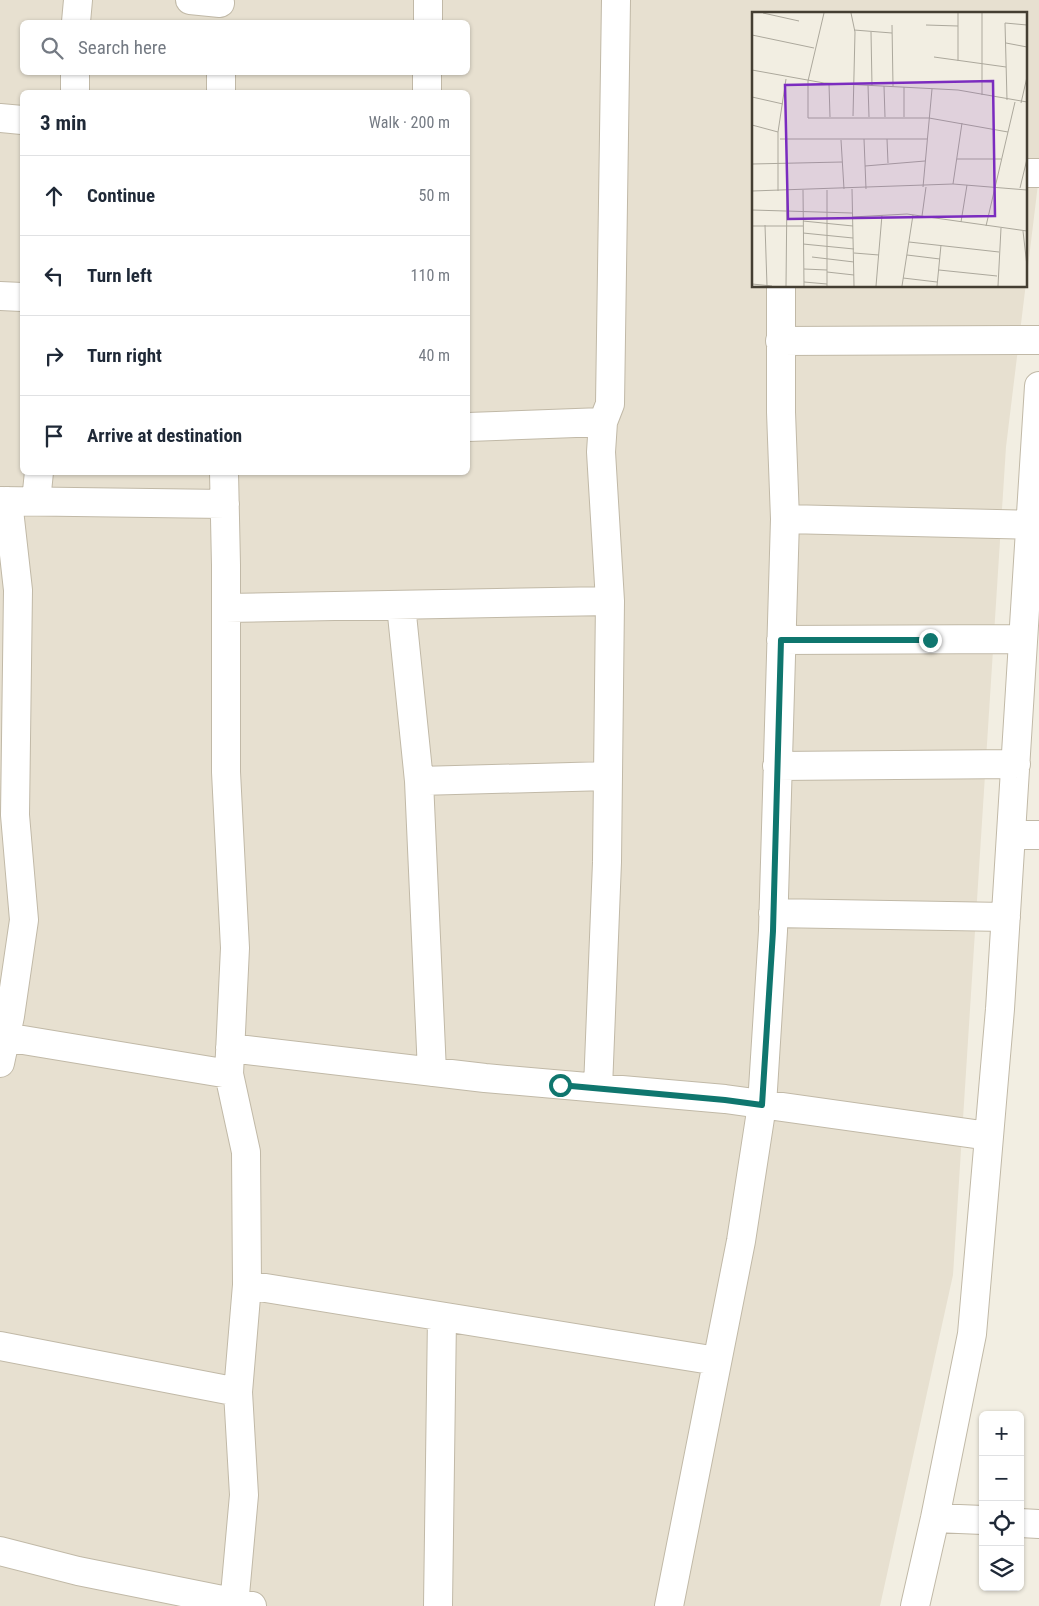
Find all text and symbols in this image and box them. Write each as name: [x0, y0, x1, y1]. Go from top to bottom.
inset map: [752, 12, 1026, 288]
search box: [20, 20, 470, 75]
icon: search: [38, 34, 66, 62]
text: Search here: [78, 36, 166, 59]
text: 3 min: [40, 111, 87, 135]
text: Walk · 200 m: [369, 113, 450, 132]
icon: ahead: [40, 182, 68, 210]
text: Continue: [87, 184, 155, 207]
text: 50 m: [418, 186, 450, 205]
icon: left: [40, 262, 68, 290]
text: Turn left: [87, 264, 152, 287]
text: 110 m: [411, 266, 450, 285]
icon: right: [40, 342, 68, 370]
text: Turn right: [87, 344, 162, 367]
text: 40 m: [418, 346, 450, 365]
icon: arrive: [40, 422, 68, 450]
text: Arrive at destination: [87, 424, 242, 447]
route end: [919, 629, 942, 652]
route start: [549, 1074, 572, 1097]
map controls: [979, 1411, 1024, 1591]
button: +: [979, 1411, 1024, 1456]
button: −: [979, 1456, 1024, 1501]
button: locate: [979, 1501, 1024, 1546]
button: layers: [979, 1546, 1024, 1591]

